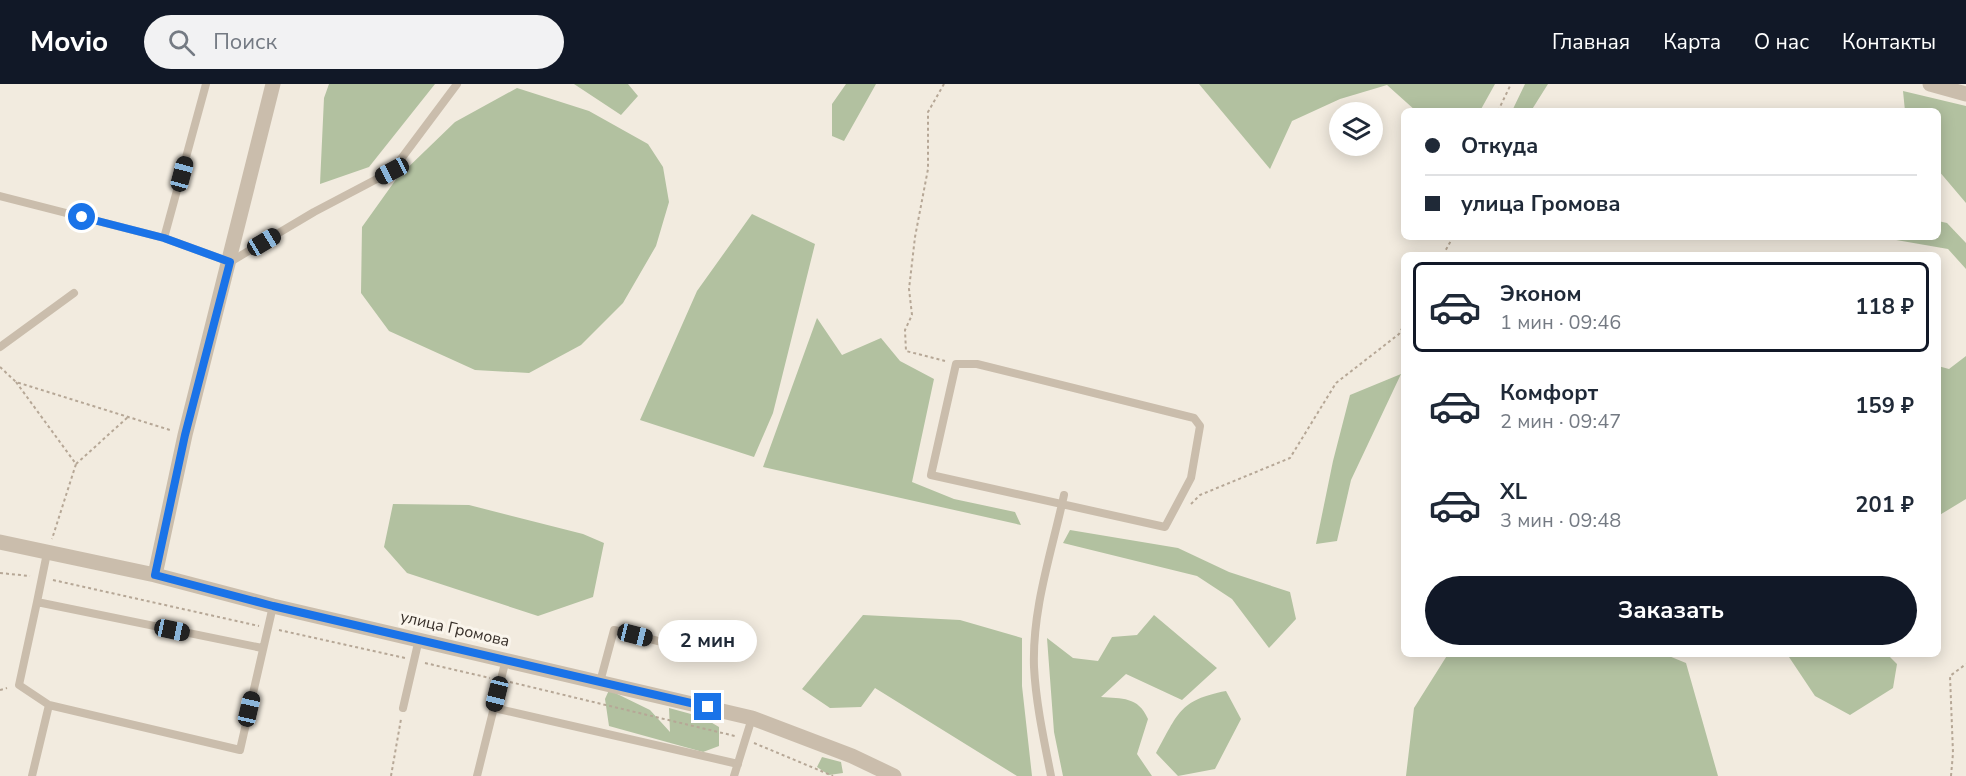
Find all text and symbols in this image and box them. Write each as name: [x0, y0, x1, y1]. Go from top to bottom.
search box: [144, 15, 564, 69]
text: Movio: [30, 23, 108, 61]
icon: search: [165, 26, 198, 59]
text: Поиск: [213, 27, 277, 57]
text: Главная: [1552, 28, 1630, 56]
text: Карта: [1663, 28, 1721, 56]
text: О нас: [1754, 28, 1809, 56]
text: Контакты: [1842, 28, 1936, 56]
map controls: [1329, 102, 1383, 156]
button: layers: [1329, 102, 1383, 156]
text: Откуда: [1461, 131, 1538, 161]
car: [169, 154, 195, 194]
car: [372, 155, 412, 187]
text: улица Громова: [1461, 189, 1621, 219]
route start: [68, 203, 95, 230]
car: [244, 225, 284, 259]
text: Эконом: [1500, 279, 1582, 309]
icon: car: [1428, 280, 1482, 334]
text: 118 ₽: [1855, 292, 1914, 322]
text: 1 мин · 09:46: [1500, 309, 1621, 336]
text: Комфорт: [1500, 378, 1598, 408]
icon: car: [1428, 379, 1482, 433]
text: 159 ₽: [1855, 391, 1914, 421]
text: 2 мин · 09:47: [1500, 408, 1621, 435]
text: XL: [1500, 477, 1527, 507]
icon: car: [1428, 478, 1482, 532]
text: 201 ₽: [1855, 490, 1914, 520]
text: 3 мин · 09:48: [1500, 507, 1621, 534]
button: Заказать: [1425, 576, 1917, 645]
street label: улица Громова: [398, 606, 512, 652]
car: [153, 617, 191, 643]
callout: 2 мин: [658, 620, 758, 662]
car: [615, 622, 655, 648]
text: 2 мин: [680, 627, 735, 654]
car: [484, 674, 510, 714]
car: [236, 689, 262, 729]
route end: [694, 693, 721, 720]

